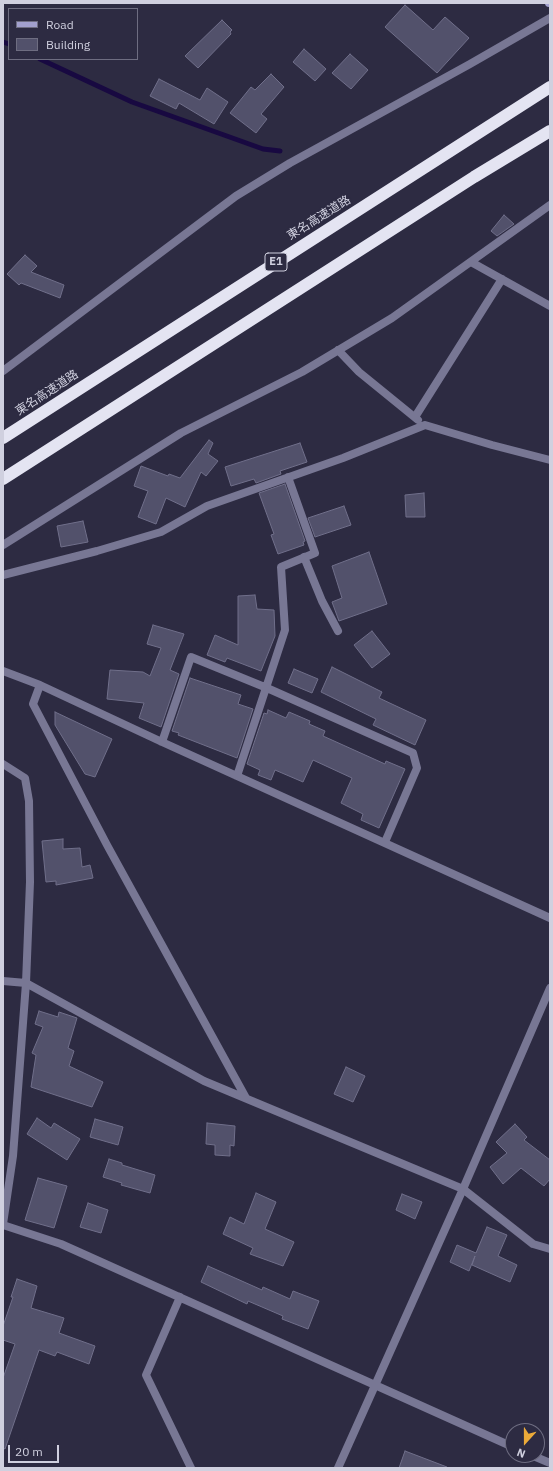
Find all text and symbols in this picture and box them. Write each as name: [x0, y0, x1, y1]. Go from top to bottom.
legend: [8, 8, 138, 60]
text: Road: [46, 17, 74, 32]
text: Building: [46, 37, 90, 52]
street label: 東名高速道路: [285, 193, 353, 243]
road number: E1: [265, 253, 287, 271]
street label: 東名高速道路: [13, 367, 81, 419]
north arrow: [505, 1423, 545, 1463]
scale bar: [10, 1437, 61, 1463]
text: 20 m: [15, 1444, 43, 1459]
text: N: [515, 1445, 527, 1461]

